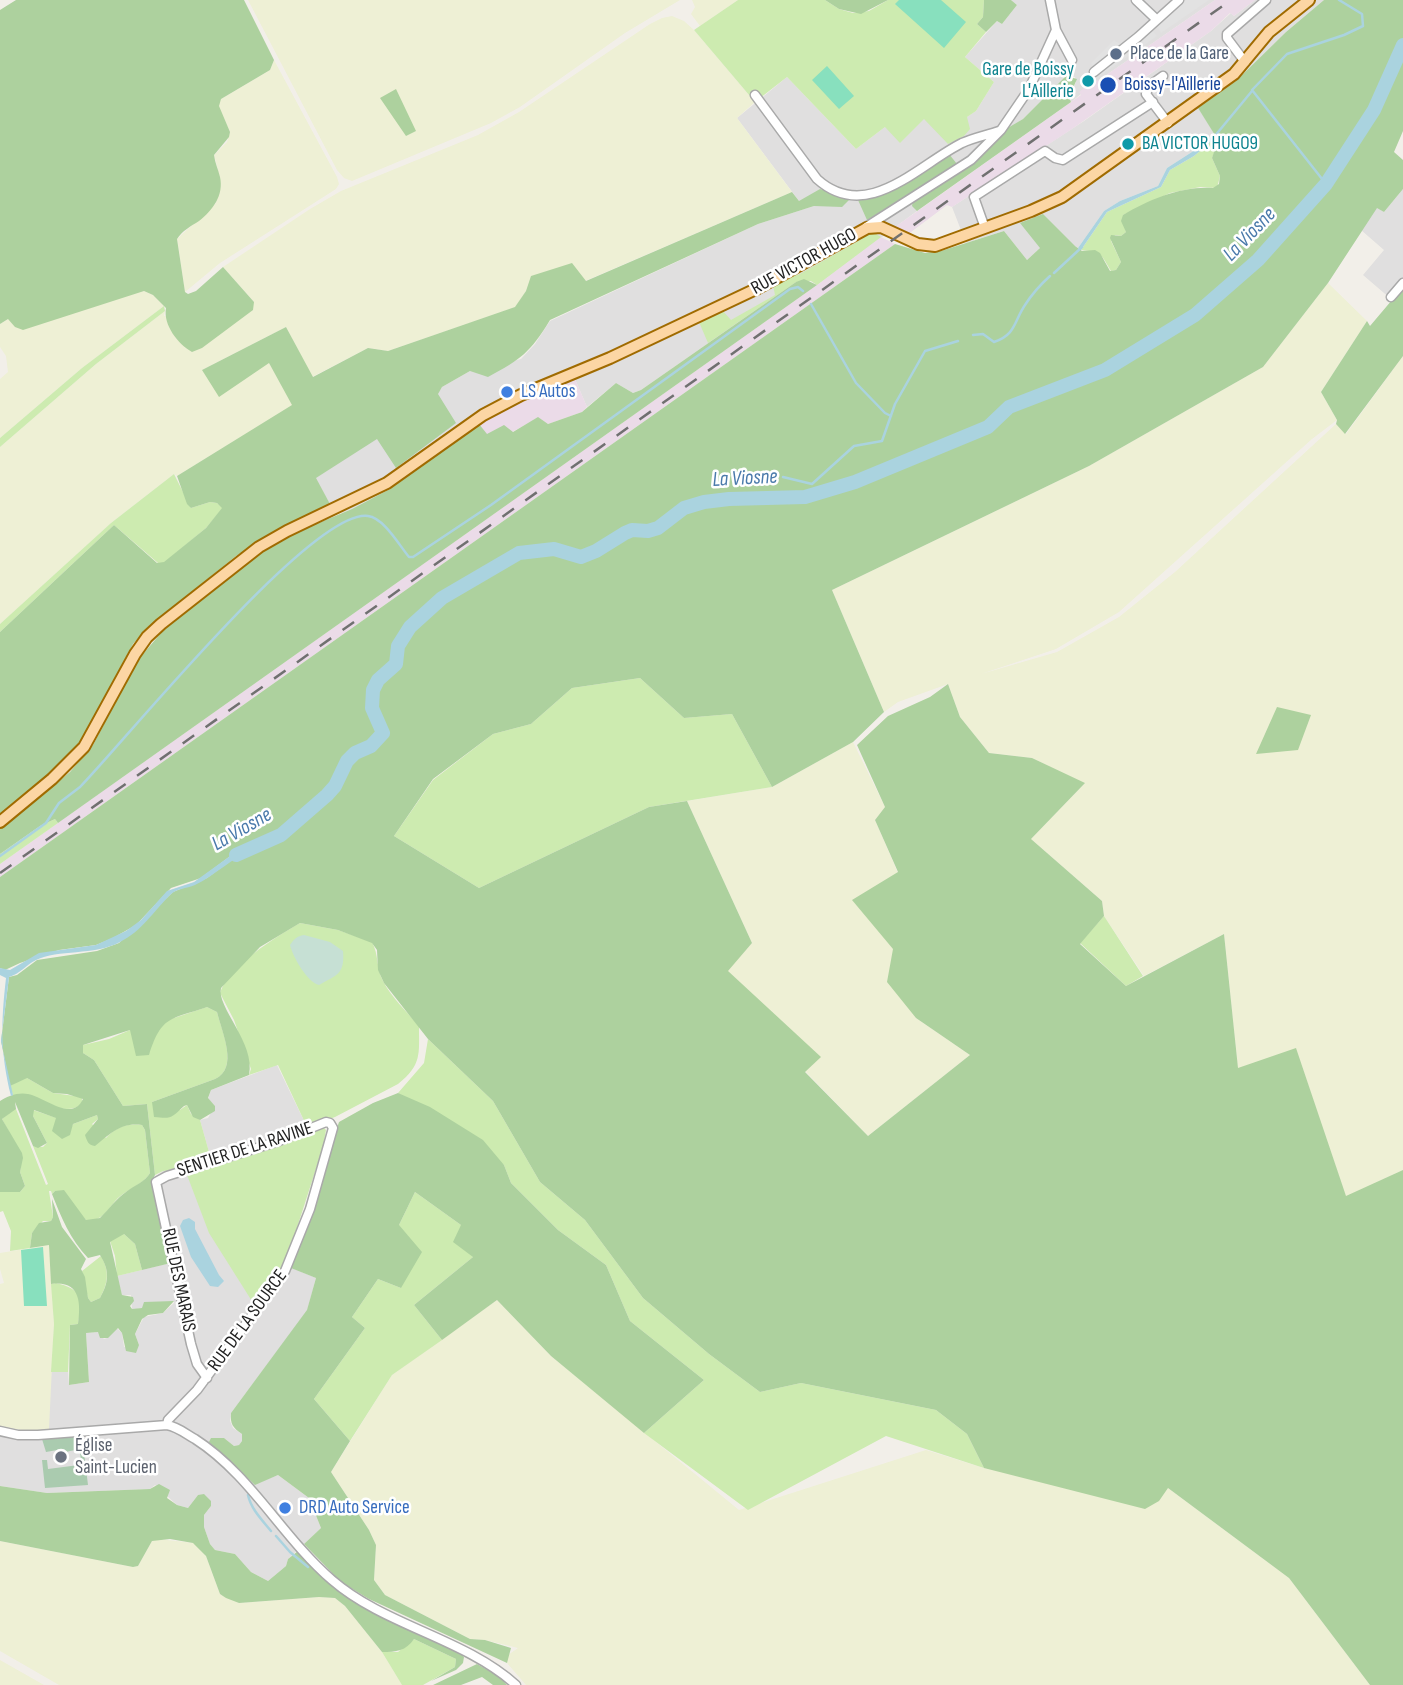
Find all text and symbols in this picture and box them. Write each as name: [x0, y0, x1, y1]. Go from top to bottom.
place label: Place de la Gare: [1130, 43, 1229, 65]
marker: Place de la Gare: [1108, 46, 1124, 62]
place label: Gare de Boissy L'Aillerie: [982, 59, 1074, 103]
marker: Gare de Boissy L'Aillerie: [1080, 73, 1096, 89]
place label: Boissy-l'Aillerie: [1124, 74, 1221, 96]
marker: Boissy-l'Aillerie: [1098, 75, 1118, 95]
place label: BA VICTOR HUGO9: [1142, 133, 1258, 155]
marker: BA VICTOR HUGO9: [1120, 136, 1136, 152]
water label: La Viosne: [1218, 203, 1282, 267]
street label: RUE VICTOR HUGO: [747, 224, 861, 300]
place label: LS Autos: [521, 381, 576, 403]
marker: LS Autos: [499, 384, 515, 400]
water label: La Viosne: [712, 465, 778, 493]
water label: La Viosne: [207, 803, 277, 857]
street label: SENTIER DE LA RAVINE: [174, 1117, 316, 1183]
street label: RUE DES MARAIS: [156, 1226, 200, 1334]
street label: RUE DE LA SOURCE: [203, 1266, 293, 1376]
place label: Église Saint-Lucien: [75, 1435, 157, 1479]
marker: Église Saint-Lucien: [53, 1449, 69, 1465]
place label: DRD Auto Service: [299, 1497, 410, 1519]
marker: DRD Auto Service: [277, 1500, 293, 1516]

